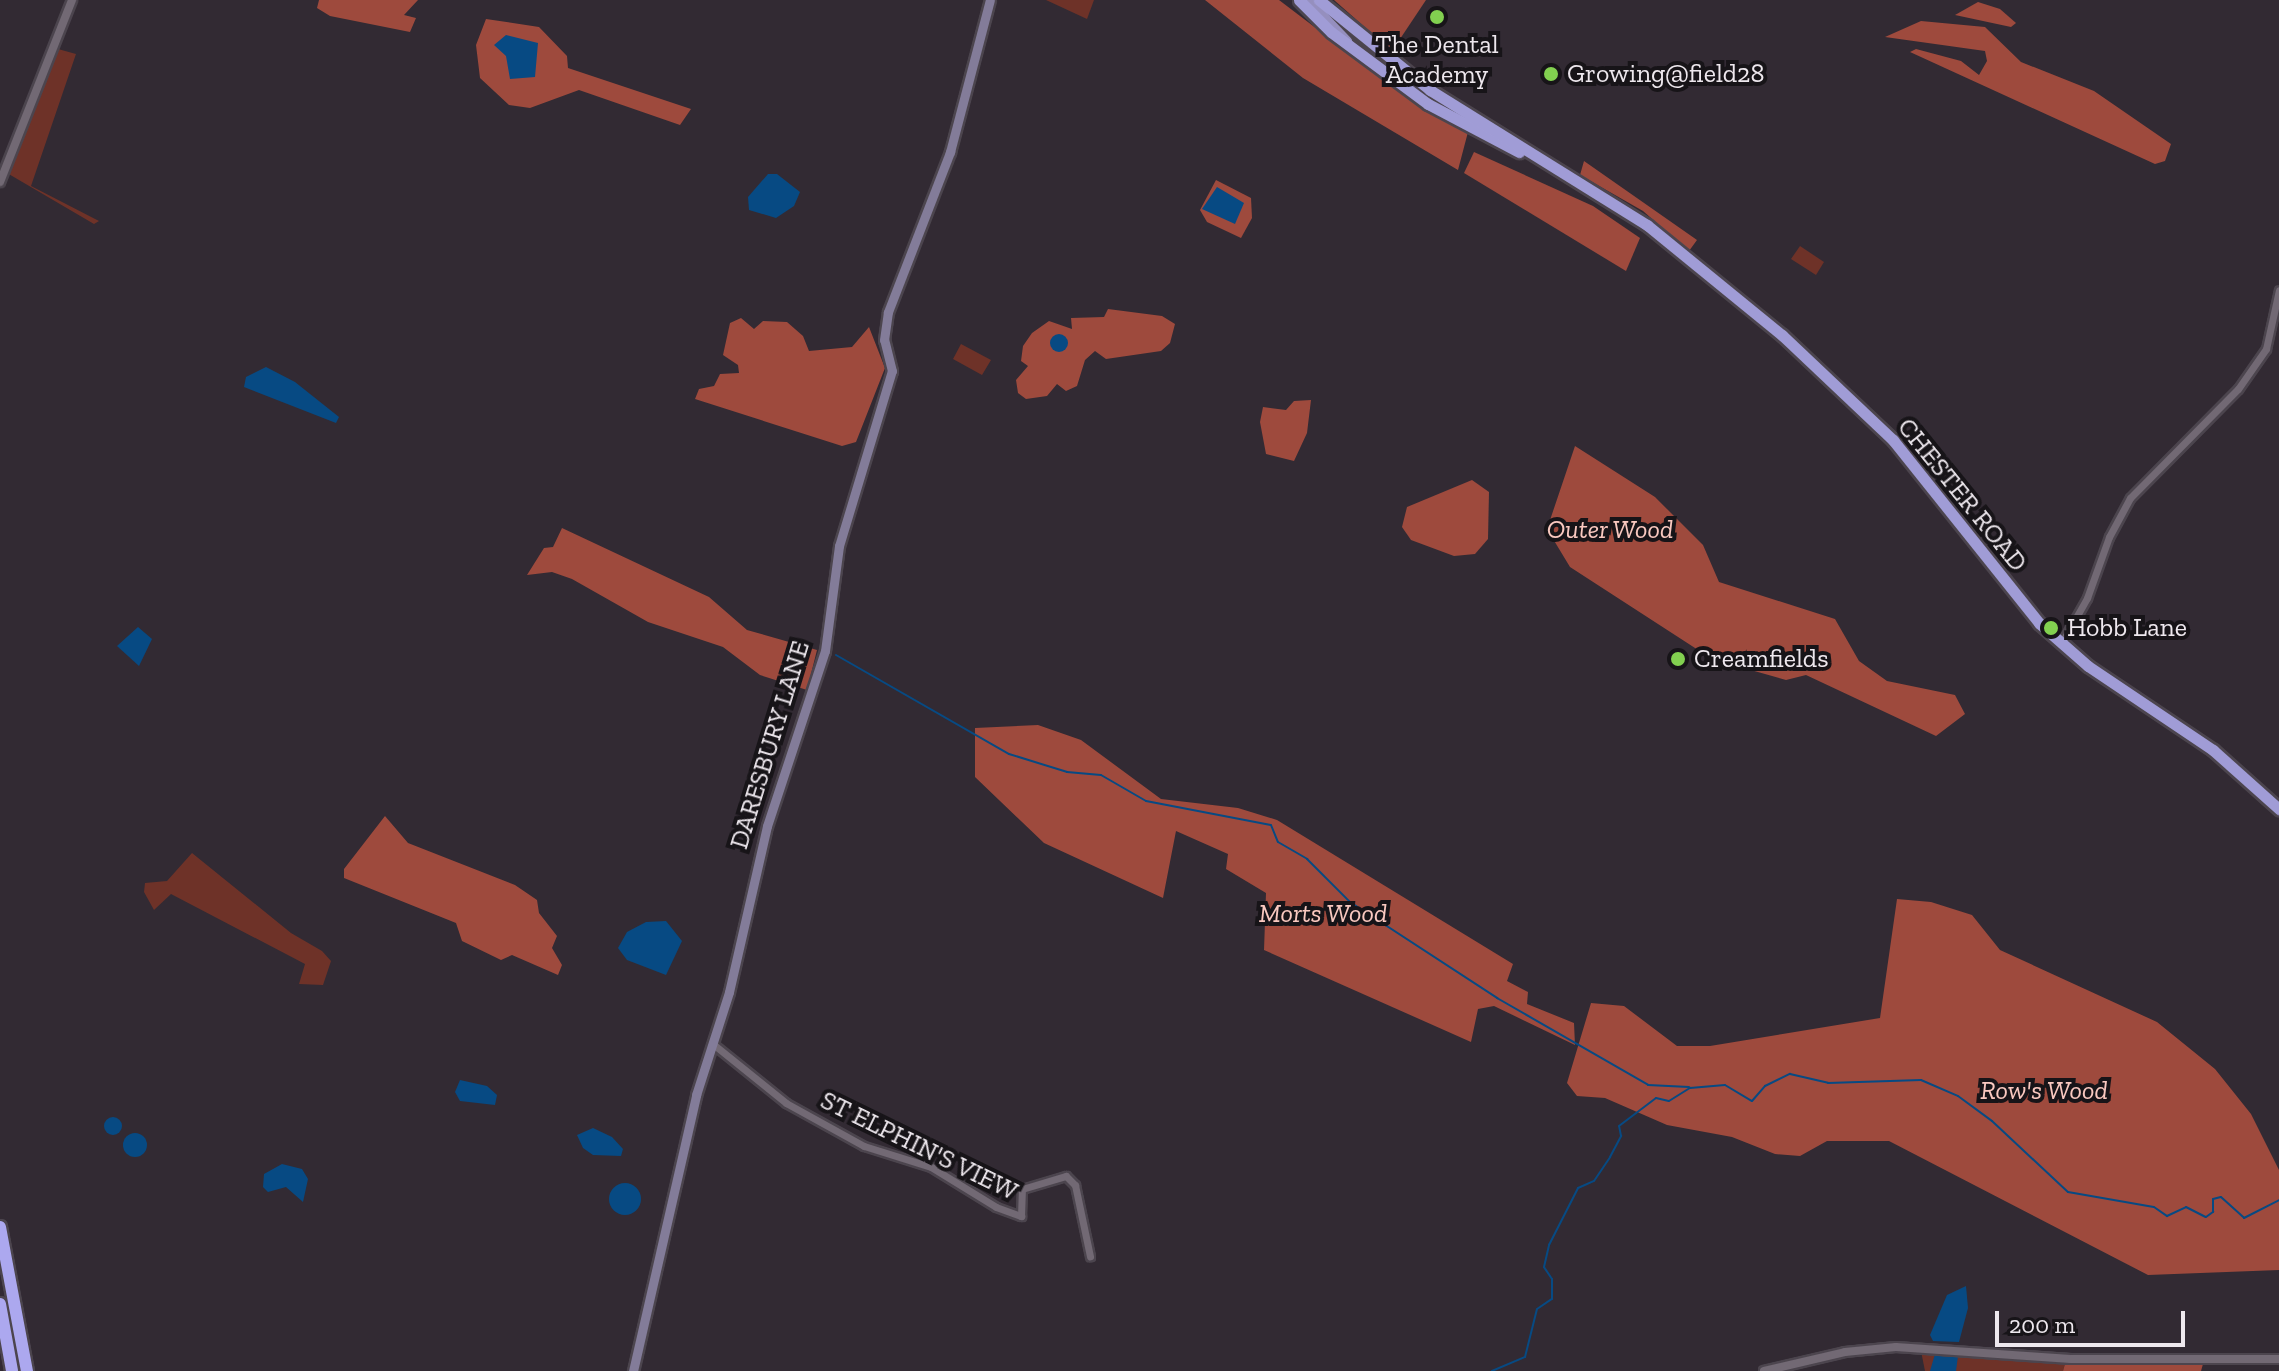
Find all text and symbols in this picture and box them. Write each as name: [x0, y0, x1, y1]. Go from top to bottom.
marker: The Dental Academy: [1428, 8, 1446, 26]
place label: The Dental Academy: [1375, 29, 1499, 90]
place label: Growing@field28: [1567, 58, 1764, 90]
marker: Growing@field28: [1542, 65, 1560, 83]
street label: CHESTER ROAD: [1891, 412, 2033, 578]
park label: Outer Wood: [1546, 514, 1674, 546]
place label: Hobb Lane: [2067, 612, 2187, 644]
marker: Hobb Lane: [2042, 619, 2060, 637]
street label: DARESBURY LANE: [723, 637, 817, 853]
place label: Creamfields: [1694, 643, 1829, 675]
marker: Creamfields: [1669, 650, 1687, 668]
park label: Morts Wood: [1258, 898, 1388, 930]
park label: Row's Wood: [1980, 1075, 2108, 1107]
street label: ST ELPHIN'S VIEW: [815, 1084, 1023, 1208]
scale bar: [1999, 1295, 2189, 1345]
text: 200 m: [2009, 1310, 2075, 1339]

